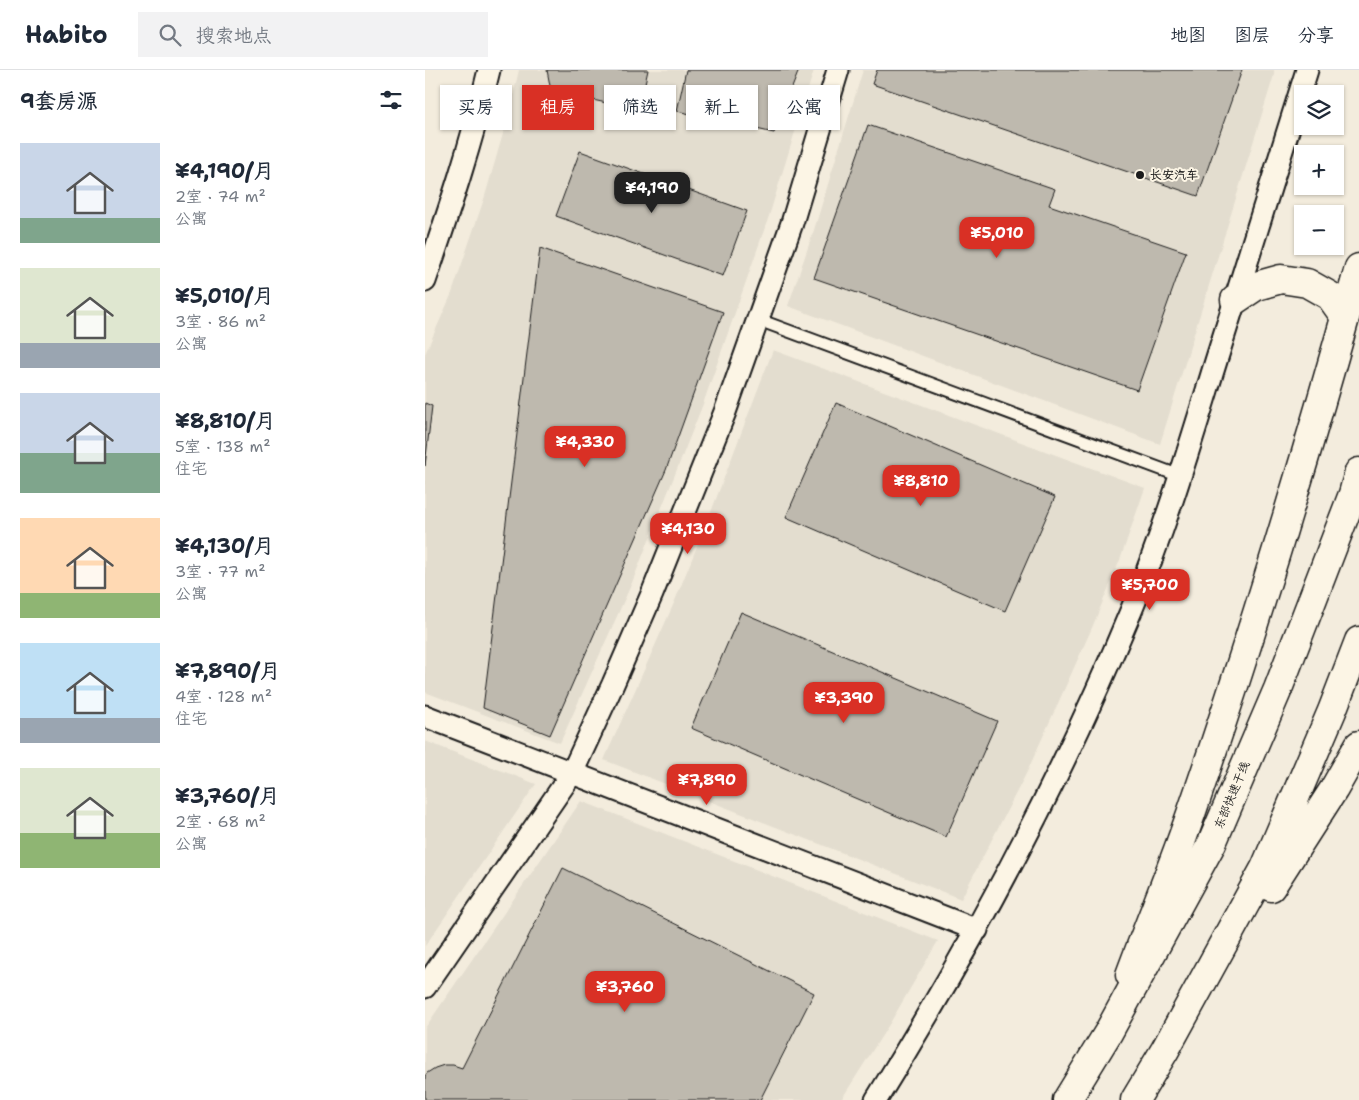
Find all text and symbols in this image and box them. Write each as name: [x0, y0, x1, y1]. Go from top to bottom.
search box: [138, 12, 488, 57]
text: Habito: [25, 19, 108, 51]
icon: search: [156, 21, 184, 49]
text: 搜索地点: [196, 23, 272, 48]
text: 地图: [1170, 23, 1206, 47]
text: 图层: [1234, 23, 1270, 47]
text: 分享: [1298, 23, 1334, 47]
chip: 买房: [440, 85, 512, 130]
chip: 租房: [522, 85, 594, 130]
chip: 筛选: [604, 85, 676, 130]
chip: 新上: [686, 85, 758, 130]
chip: 公寓: [768, 85, 840, 130]
map controls: [1294, 85, 1344, 255]
button: layers: [1294, 85, 1344, 135]
icon: filters: [377, 86, 405, 114]
text: 9套房源: [20, 87, 98, 115]
button: +: [1294, 145, 1344, 195]
text: ¥4,190/月: [175, 157, 274, 185]
icon: home: [60, 163, 120, 223]
place label: 长安汽车: [1150, 167, 1198, 183]
marker: 长安汽车: [1134, 169, 1146, 181]
pin: ¥4,190: [611, 172, 693, 214]
text: ¥4,190: [625, 177, 679, 198]
text: 2室 · 74 m²: [175, 186, 266, 207]
button: −: [1294, 205, 1344, 255]
text: 公寓: [175, 208, 207, 229]
pin: ¥5,010: [956, 216, 1038, 259]
text: ¥5,010: [970, 222, 1024, 243]
text: ¥5,010/月: [175, 282, 274, 310]
icon: home: [60, 288, 120, 348]
text: 3室 · 86 m²: [175, 311, 266, 332]
text: 公寓: [175, 333, 207, 354]
text: ¥8,810/月: [175, 407, 276, 435]
icon: home: [60, 413, 120, 473]
pin: ¥4,330: [544, 426, 626, 468]
text: ¥4,330: [556, 431, 614, 452]
text: 5室 · 138 m²: [175, 436, 271, 457]
text: 住宅: [175, 458, 207, 479]
pin: ¥8,810: [880, 464, 962, 507]
text: ¥8,810: [894, 470, 948, 491]
pin: ¥4,130: [647, 512, 729, 555]
text: ¥4,130: [661, 518, 715, 539]
text: ¥4,130/月: [175, 532, 274, 560]
icon: home: [60, 538, 120, 598]
text: 3室 · 77 m²: [175, 561, 266, 582]
pin: ¥5,700: [1109, 568, 1191, 611]
text: ¥5,700: [1122, 574, 1178, 595]
text: 公寓: [175, 583, 207, 604]
text: ¥7,890/月: [175, 657, 281, 685]
icon: home: [60, 663, 120, 723]
pin: ¥3,390: [803, 682, 885, 724]
text: 4室 · 128 m²: [175, 686, 272, 707]
text: ¥3,390: [815, 687, 874, 708]
text: 住宅: [175, 708, 207, 729]
street label: 东部快速干线: [1211, 759, 1253, 831]
pin: ¥7,890: [666, 764, 748, 806]
text: ¥7,890: [678, 769, 736, 790]
text: ¥3,760/月: [175, 782, 280, 810]
icon: home: [60, 788, 120, 848]
text: 2室 · 68 m²: [175, 811, 266, 832]
text: 公寓: [175, 833, 207, 854]
pin: ¥3,760: [584, 970, 666, 1013]
text: ¥3,760: [596, 976, 654, 997]

